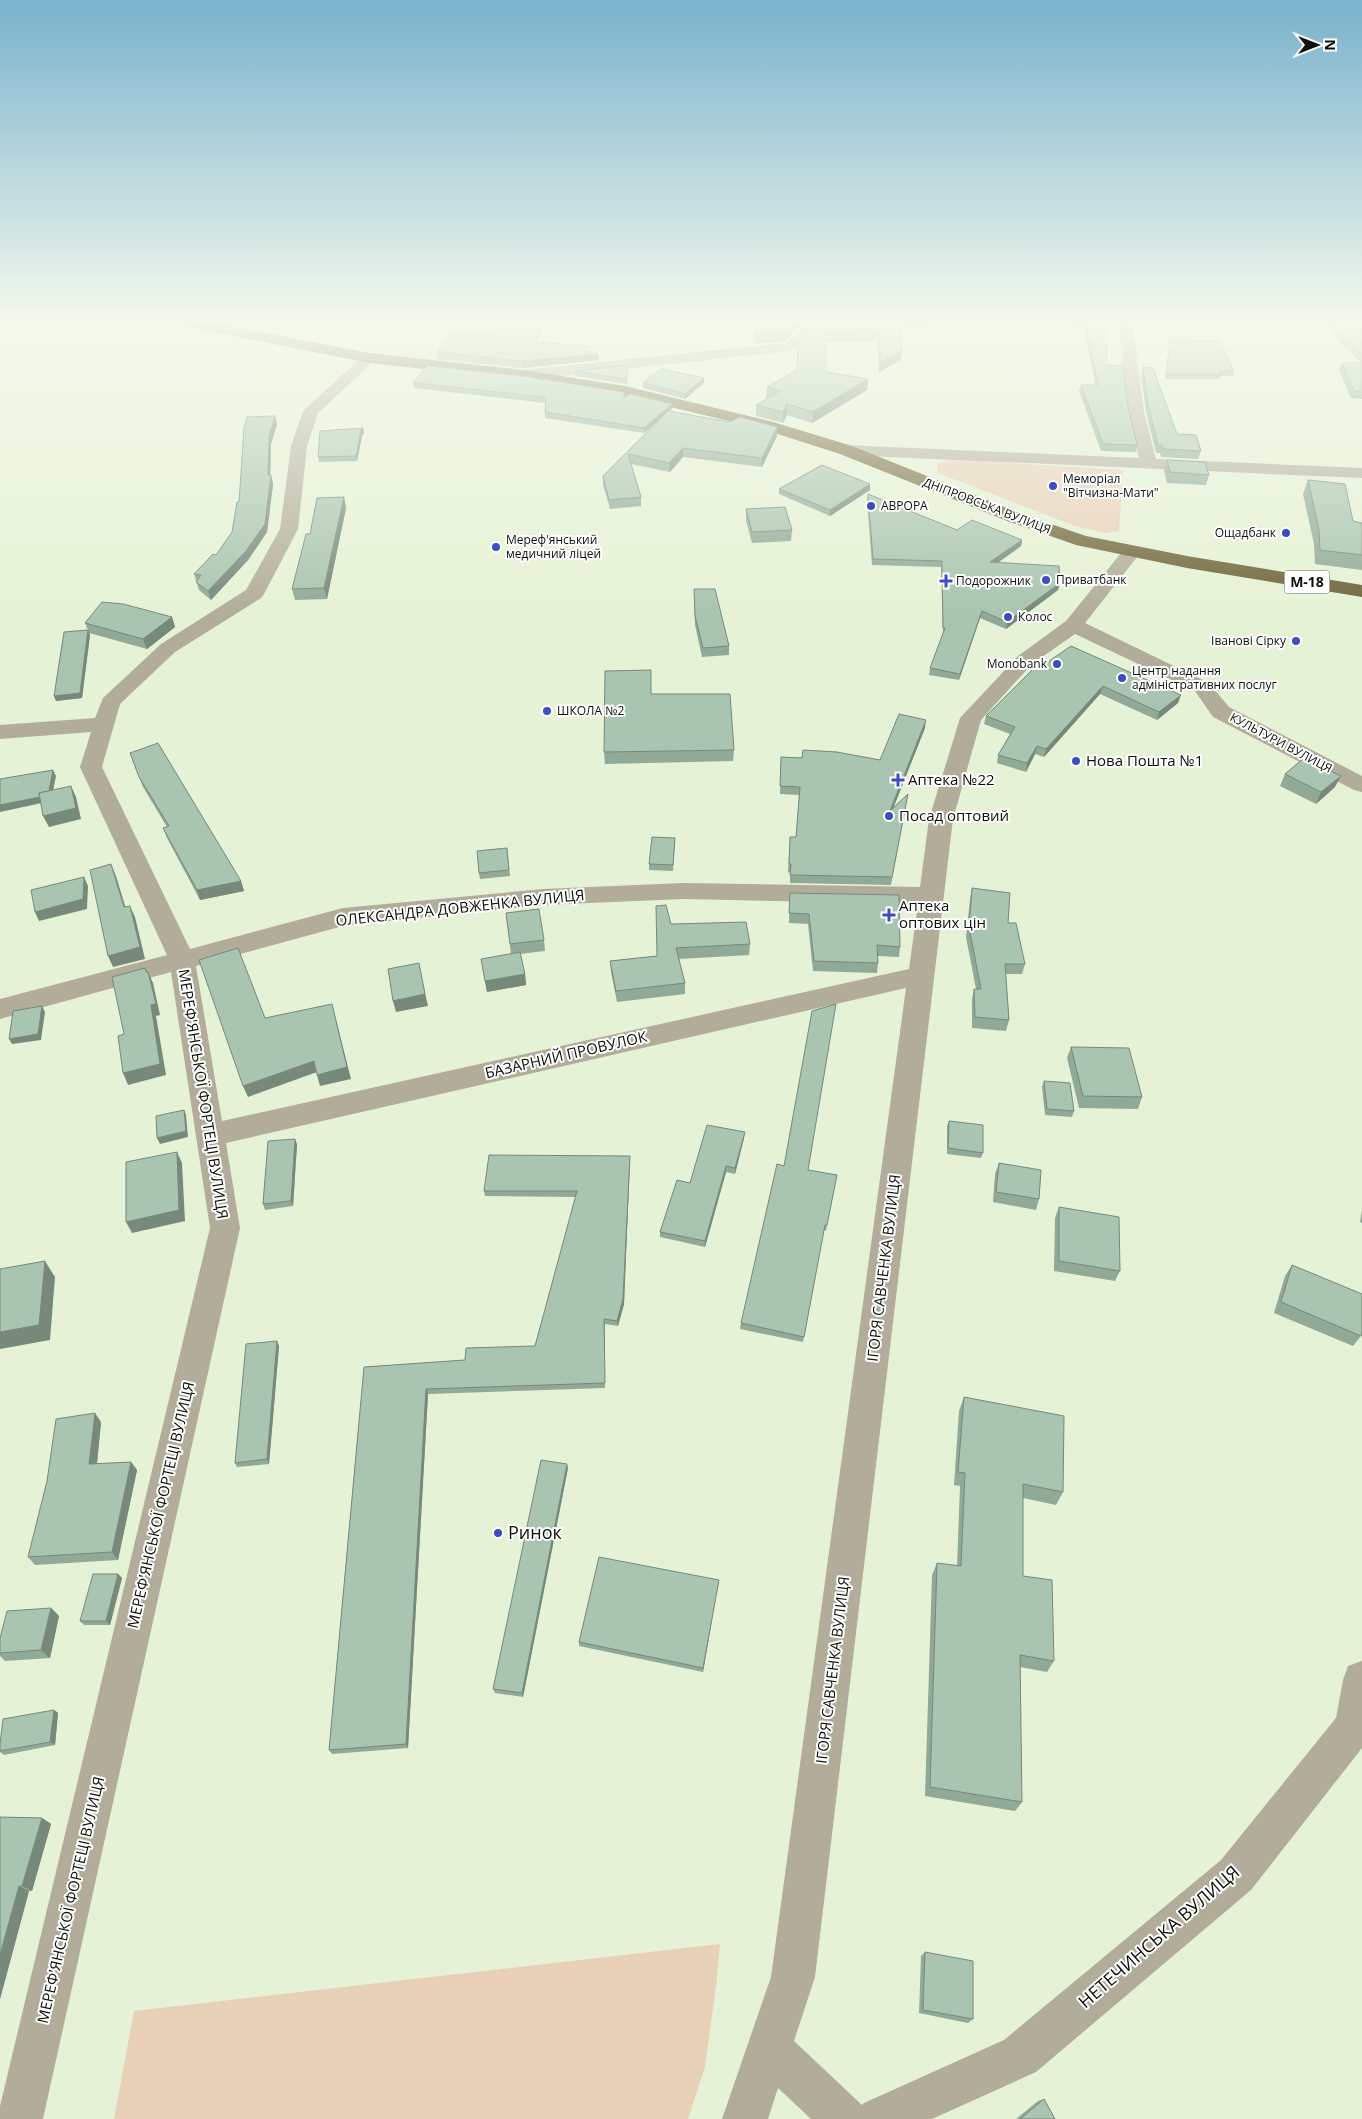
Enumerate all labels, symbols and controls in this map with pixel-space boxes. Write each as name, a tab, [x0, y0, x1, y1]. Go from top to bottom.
north arrow	[1292, 20, 1342, 70]
text: N	[1321, 39, 1340, 51]
place label: Меморіал "Вітчизна-Мати"	[1063, 470, 1159, 501]
street label: ДНІПРОВСЬКА ВУЛИЦЯ	[921, 473, 1054, 538]
marker: Меморіал "Вітчизна-Мати"	[1047, 480, 1059, 492]
place label: АВРОРА	[881, 497, 928, 514]
marker: АВРОРА	[865, 500, 877, 512]
place label: Ощадбанк	[1215, 524, 1277, 541]
marker: Ощадбанк	[1280, 527, 1292, 539]
place label: Мереф'янський медичний ліцей	[506, 531, 601, 562]
marker: Мереф'янський медичний ліцей	[490, 541, 502, 553]
road number: М-18	[1284, 570, 1330, 594]
place label: Приватбанк	[1056, 571, 1127, 588]
place label: Подорожник	[956, 572, 1032, 589]
marker: Приватбанк	[1040, 574, 1052, 586]
marker: Подорожник	[940, 575, 952, 587]
place label: Колос	[1018, 608, 1053, 625]
marker: Колос	[1002, 611, 1014, 623]
place label: Іванові Сірку	[1211, 632, 1287, 649]
marker: Іванові Сірку	[1290, 635, 1302, 647]
place label: Monobank	[987, 655, 1048, 672]
marker: Monobank	[1051, 658, 1063, 670]
place label: Центр надання адміністративних послуг	[1132, 662, 1277, 693]
marker: Центр надання адміністративних послуг	[1116, 672, 1128, 684]
place label: ШКОЛА №2	[557, 702, 624, 719]
marker: ШКОЛА №2	[541, 705, 553, 717]
street label: КУЛЬТУРИ ВУЛИЦЯ	[1227, 708, 1335, 777]
place label: Нова Пошта №1	[1086, 750, 1203, 770]
marker: Нова Пошта №1	[1070, 755, 1082, 767]
place label: Аптека №22	[908, 769, 995, 789]
marker: Аптека №22	[892, 774, 904, 786]
place label: Посад оптовий	[899, 805, 1009, 825]
marker: Посад оптовий	[883, 810, 895, 822]
street label: ОЛЕКСАНДРА ДОВЖЕНКА ВУЛИЦЯ	[335, 884, 585, 930]
place label: Аптека оптових цін	[899, 895, 986, 932]
marker: Аптека оптових цін	[883, 909, 895, 921]
street label: МЕРЕФ'ЯНСЬКОЇ ФОРТЕЦІ ВУЛИЦЯ	[174, 968, 234, 1220]
street label: БАЗАРНИЙ ПРОВУЛОК	[483, 1025, 650, 1082]
street label: ІГОРЯ САВЧЕНКА ВУЛИЦЯ	[862, 1173, 904, 1363]
street label: МЕРЕФ'ЯНСЬКОЇ ФОРТЕЦІ ВУЛИЦЯ	[122, 1379, 198, 1630]
place label: Ринок	[508, 1520, 562, 1544]
marker: Ринок	[492, 1527, 504, 1539]
street label: ІГОРЯ САВЧЕНКА ВУЛИЦЯ	[811, 1575, 853, 1765]
street label: МЕРЕФ'ЯНСЬКОЇ ФОРТЕЦІ ВУЛИЦЯ	[32, 1774, 108, 2025]
street label: НЕТЕЧИНСЬКА ВУЛИЦЯ	[1073, 1860, 1244, 2013]

